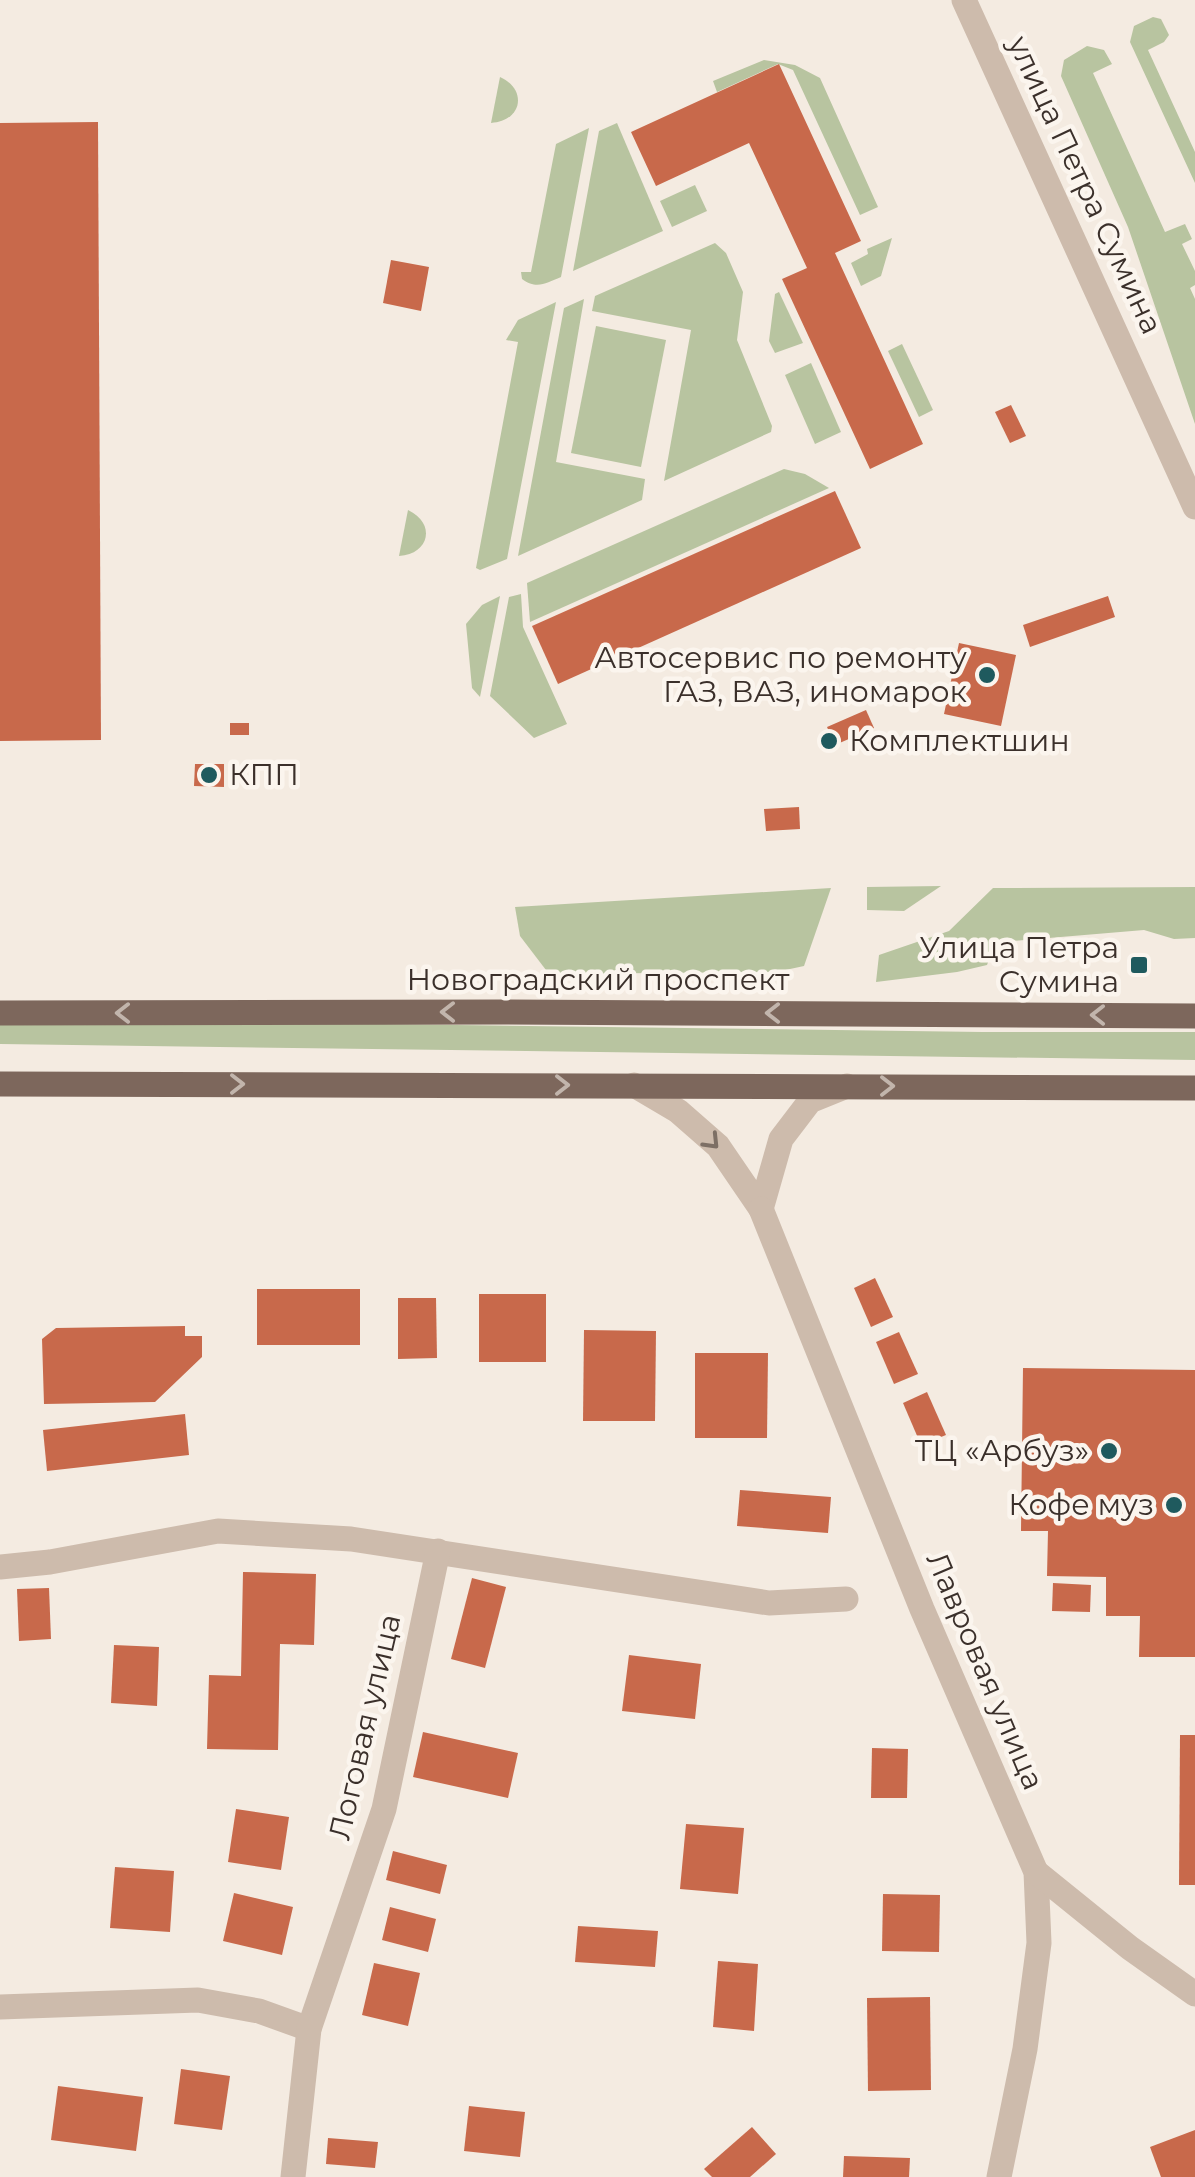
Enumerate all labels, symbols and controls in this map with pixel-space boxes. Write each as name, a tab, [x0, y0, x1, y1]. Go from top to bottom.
street label: улица Петра Сумина	[1000, 29, 1171, 340]
place label: Автосервис по ремонту ГАЗ, ВАЗ, иномарок	[594, 639, 968, 710]
marker: Автосервис по ремонту ГАЗ, ВАЗ, иномарок	[976, 664, 998, 686]
place label: Комплектшин	[849, 722, 1070, 759]
marker: Комплектшин	[818, 730, 840, 752]
place label: КПП	[229, 756, 299, 793]
marker: КПП	[198, 764, 220, 786]
place label: Улица Петра Сумина	[919, 929, 1119, 1000]
marker: Улица Петра Сумина	[1128, 954, 1150, 976]
street label: Новоградский проспект	[406, 961, 790, 998]
one-way arrow	[439, 1001, 455, 1022]
one-way arrow	[114, 1002, 130, 1024]
one-way arrow	[764, 1002, 780, 1024]
one-way arrow	[1089, 1004, 1104, 1026]
one-way arrow	[230, 1073, 246, 1095]
one-way arrow	[556, 1074, 571, 1096]
one-way arrow	[880, 1075, 896, 1097]
one-way arrow	[700, 1131, 718, 1149]
place label: ТЦ «Арбуз»	[915, 1432, 1089, 1469]
marker: ТЦ «Арбуз»	[1098, 1440, 1120, 1462]
place label: Кофе муз	[1008, 1486, 1154, 1523]
marker: Кофе муз	[1163, 1494, 1185, 1516]
street label: Лавровая улица	[919, 1546, 1052, 1795]
street label: Логовая улица	[321, 1610, 408, 1843]

